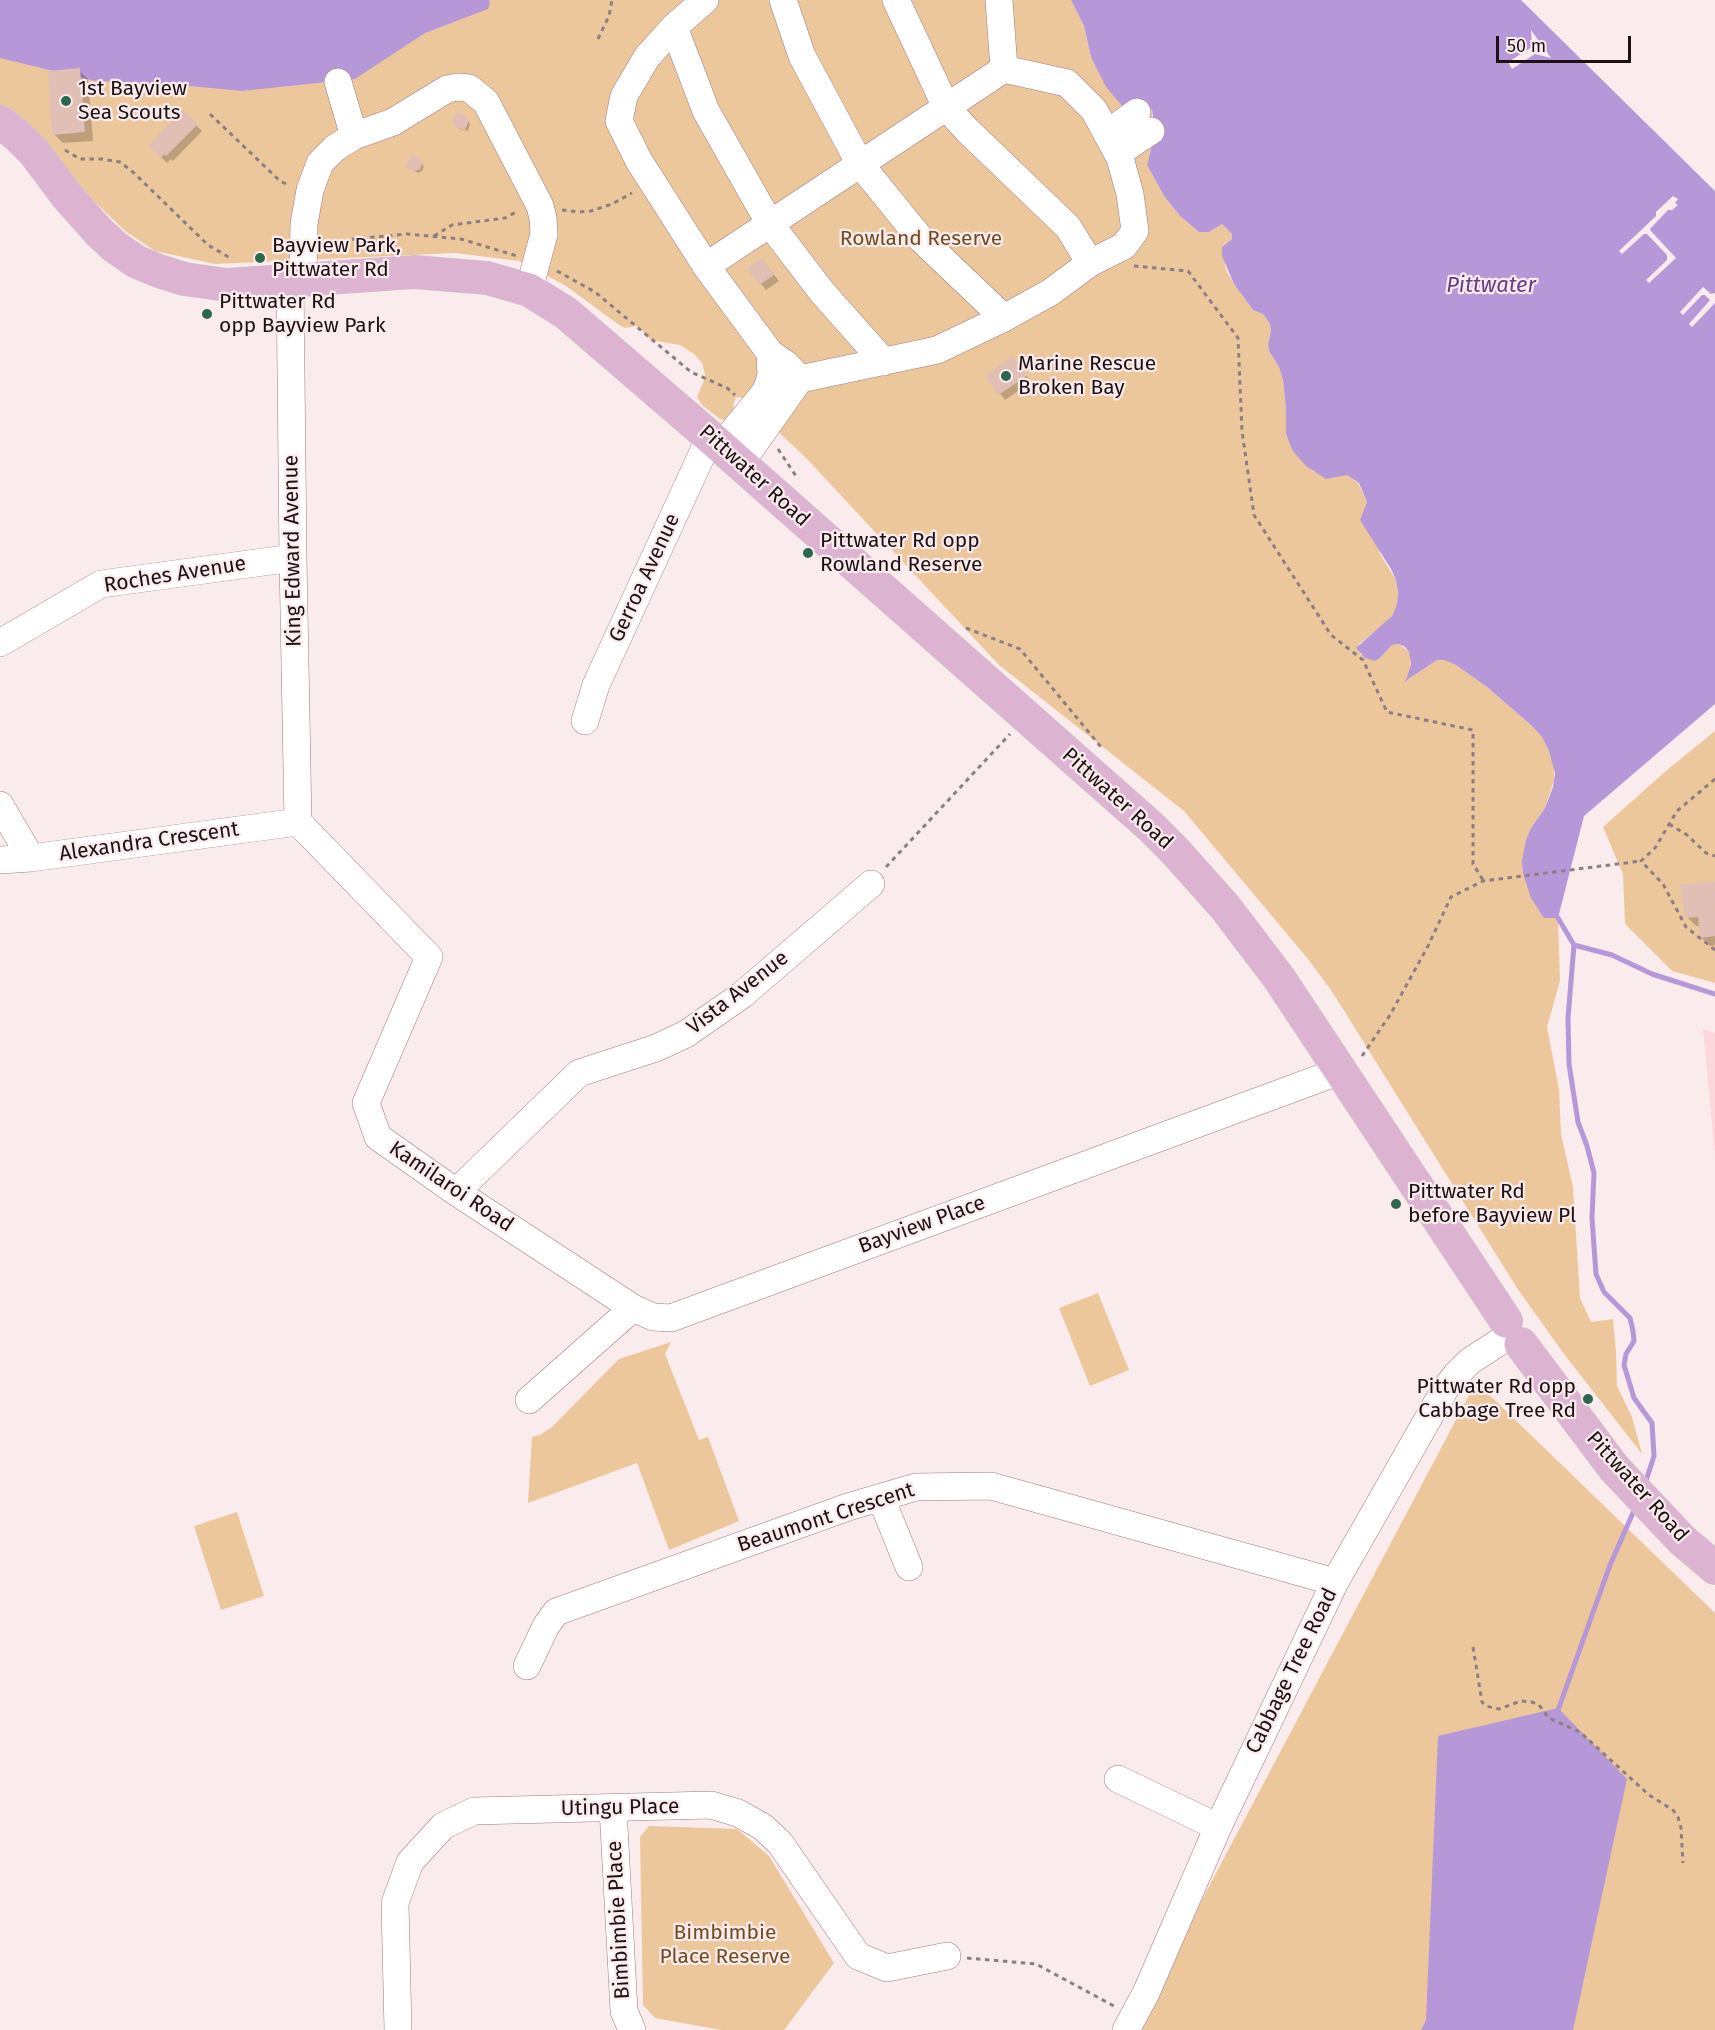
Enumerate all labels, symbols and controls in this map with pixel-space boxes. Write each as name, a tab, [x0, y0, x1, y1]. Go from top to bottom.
scale bar	[1499, 24, 1634, 62]
text: 50 m	[1507, 35, 1546, 57]
place label: 1st Bayview Sea Scouts	[78, 76, 187, 126]
marker: 1st Bayview Sea Scouts	[59, 94, 73, 108]
park label: Rowland Reserve	[840, 226, 1002, 252]
place label: Bayview Park, Pittwater Rd	[272, 233, 401, 283]
marker: Bayview Park, Pittwater Rd	[253, 251, 267, 265]
water label: Pittwater	[1446, 273, 1536, 299]
place label: Pittwater Rd opp Bayview Park	[219, 289, 386, 339]
marker: Pittwater Rd opp Bayview Park	[200, 307, 214, 321]
place label: Marine Rescue Broken Bay	[1018, 351, 1156, 401]
marker: Marine Rescue Broken Bay	[999, 369, 1013, 383]
street label: Pittwater Road	[693, 420, 815, 532]
street label: King Edward Avenue	[279, 455, 307, 647]
street label: Gerroa Avenue	[604, 510, 686, 646]
place label: Pittwater Rd opp Rowland Reserve	[820, 528, 982, 578]
marker: Pittwater Rd opp Rowland Reserve	[801, 546, 815, 560]
street label: Roches Avenue	[102, 551, 248, 599]
street label: Pittwater Road	[1056, 743, 1178, 855]
street label: Alexandra Crescent	[58, 817, 240, 867]
street label: Vista Avenue	[682, 946, 794, 1040]
street label: Kamilaroi Road	[384, 1136, 518, 1238]
place label: Pittwater Rd before Bayview Pl	[1408, 1179, 1576, 1229]
street label: Bayview Place	[855, 1190, 989, 1260]
marker: Pittwater Rd before Bayview Pl	[1389, 1197, 1403, 1211]
place label: Pittwater Rd opp Cabbage Tree Rd	[1416, 1374, 1576, 1424]
marker: Pittwater Rd opp Cabbage Tree Rd	[1581, 1392, 1595, 1406]
street label: Pittwater Road	[1581, 1426, 1693, 1548]
street label: Beaumont Crescent	[734, 1478, 918, 1558]
street label: Cabbage Tree Road	[1241, 1584, 1343, 1758]
street label: Utingu Place	[560, 1794, 680, 1822]
street label: Bimbimbie Place	[602, 1840, 636, 2000]
park label: Bimbimbie Place Reserve	[660, 1920, 790, 1970]

